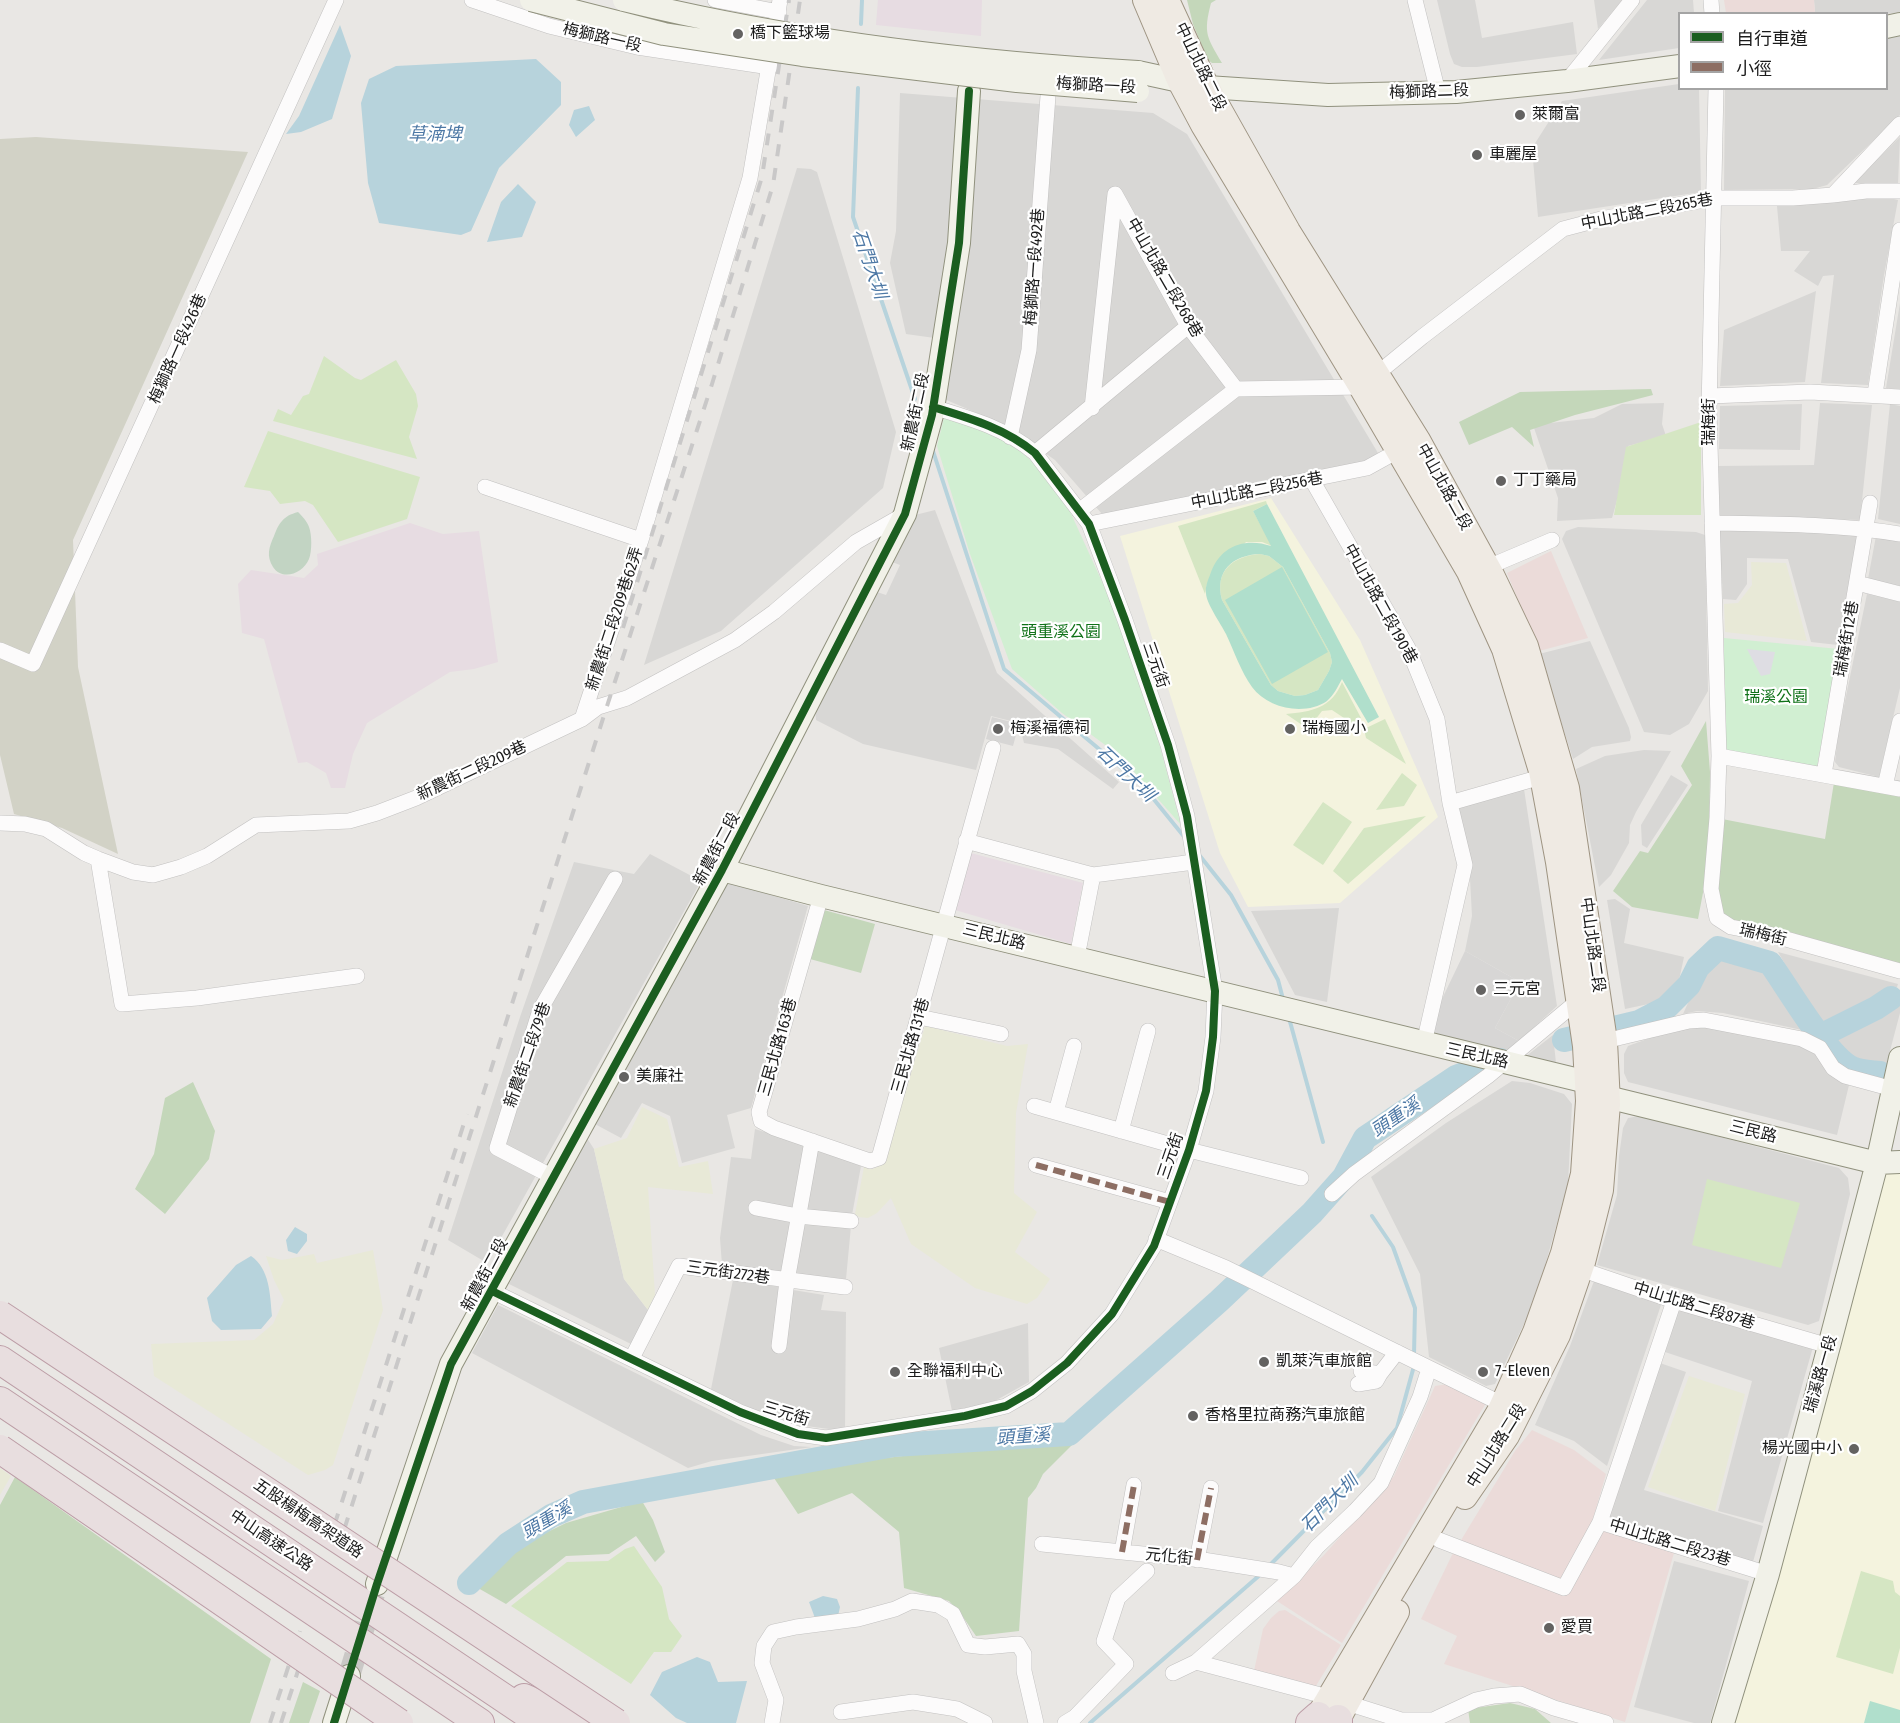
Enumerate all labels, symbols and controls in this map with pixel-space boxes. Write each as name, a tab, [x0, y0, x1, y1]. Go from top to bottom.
legend	[1678, 12, 1888, 90]
street label: 梅獅路一段	[561, 20, 643, 56]
street label: 中山北路二段	[1170, 20, 1230, 114]
place label: 橋下籃球場	[750, 24, 830, 44]
marker: 橋下籃球場	[731, 27, 745, 41]
text: 自行車道	[1736, 28, 1808, 50]
text: 小徑	[1736, 58, 1772, 80]
street label: 梅獅路一段	[1056, 74, 1136, 98]
street label: 梅獅路二段	[1389, 81, 1469, 103]
place label: 萊爾富	[1532, 105, 1580, 125]
marker: 萊爾富	[1513, 108, 1527, 122]
water label: 草湳埤	[408, 124, 462, 146]
place label: 車麗屋	[1489, 145, 1537, 165]
marker: 車麗屋	[1470, 148, 1484, 162]
street label: 中山北路二段265巷	[1579, 190, 1715, 234]
street label: 梅獅路一段492巷	[1021, 207, 1049, 327]
street label: 中山北路二段268巷	[1122, 215, 1206, 341]
water label: 石門大圳	[847, 226, 891, 302]
street label: 梅獅路一段426巷	[145, 291, 211, 407]
street label: 新農街二段	[898, 371, 934, 453]
street label: 瑞梅街	[1700, 398, 1720, 446]
street label: 中山北路二段	[1412, 440, 1476, 534]
street label: 中山北路二段256巷	[1189, 469, 1325, 513]
place label: 丁丁藥局	[1513, 471, 1577, 491]
marker: 丁丁藥局	[1494, 474, 1508, 488]
street label: 中山北路二段190巷	[1339, 541, 1421, 667]
street label: 新農街二段209巷62弄	[583, 545, 647, 693]
street label: 瑞梅街12巷	[1831, 599, 1863, 679]
park label: 頭重溪公園	[1021, 623, 1101, 643]
street label: 三元街	[1138, 639, 1172, 691]
park label: 瑞溪公園	[1744, 688, 1808, 708]
place label: 梅溪福德祠	[1010, 719, 1090, 739]
place label: 瑞梅國小	[1302, 719, 1366, 739]
marker: 梅溪福德祠	[991, 722, 1005, 736]
marker: 瑞梅國小	[1283, 722, 1297, 736]
street label: 新農街二段209巷	[414, 737, 530, 805]
water label: 石門大圳	[1091, 742, 1159, 806]
street label: 新農街二段	[690, 809, 744, 889]
street label: 中山北路二段	[1576, 896, 1608, 994]
street label: 三民北路	[961, 920, 1027, 954]
street label: 瑞梅街	[1737, 920, 1789, 950]
place label: 三元宮	[1493, 980, 1541, 1000]
marker: 三元宮	[1474, 983, 1488, 997]
street label: 三民北路163巷	[755, 996, 801, 1098]
street label: 三民北路131巷	[888, 996, 934, 1096]
street label: 新農街二段79巷	[501, 1000, 555, 1110]
street label: 三民北路	[1444, 1039, 1510, 1073]
place label: 美廉社	[636, 1067, 684, 1087]
marker: 美廉社	[617, 1070, 631, 1084]
water label: 頭重溪	[1368, 1094, 1424, 1142]
street label: 三民路	[1727, 1117, 1779, 1147]
street label: 三元街	[1154, 1130, 1188, 1182]
street label: 新農街二段	[458, 1235, 512, 1315]
street label: 三元街272巷	[685, 1258, 771, 1288]
street label: 中山北路二段87巷	[1631, 1278, 1757, 1334]
street label: 瑞溪路一段	[1801, 1333, 1841, 1415]
place label: 凱萊汽車旅館	[1276, 1352, 1372, 1372]
marker: 凱萊汽車旅館	[1257, 1355, 1271, 1369]
place label: 全聯福利中心	[907, 1362, 1003, 1382]
place label: 7-Eleven	[1495, 1362, 1550, 1382]
marker: 全聯福利中心	[888, 1365, 902, 1379]
marker: 7-Eleven	[1476, 1365, 1490, 1379]
street label: 三元街	[760, 1398, 812, 1430]
street label: 中山北路二段	[1463, 1400, 1531, 1492]
place label: 香格里拉商務汽車旅館	[1205, 1406, 1365, 1426]
marker: 香格里拉商務汽車旅館	[1186, 1409, 1200, 1423]
water label: 頭重溪	[995, 1424, 1051, 1450]
place label: 楊光國中小	[1762, 1439, 1842, 1459]
marker: 楊光國中小	[1847, 1442, 1861, 1456]
water label: 石門大圳	[1297, 1471, 1363, 1537]
street label: 五股楊梅高架道路	[250, 1475, 366, 1563]
water label: 頭重溪	[518, 1498, 576, 1544]
street label: 中山高速公路	[226, 1506, 316, 1576]
street label: 中山北路二段23巷	[1607, 1515, 1733, 1571]
street label: 元化街	[1144, 1545, 1194, 1569]
place label: 愛買	[1561, 1618, 1593, 1638]
marker: 愛買	[1542, 1621, 1556, 1635]

